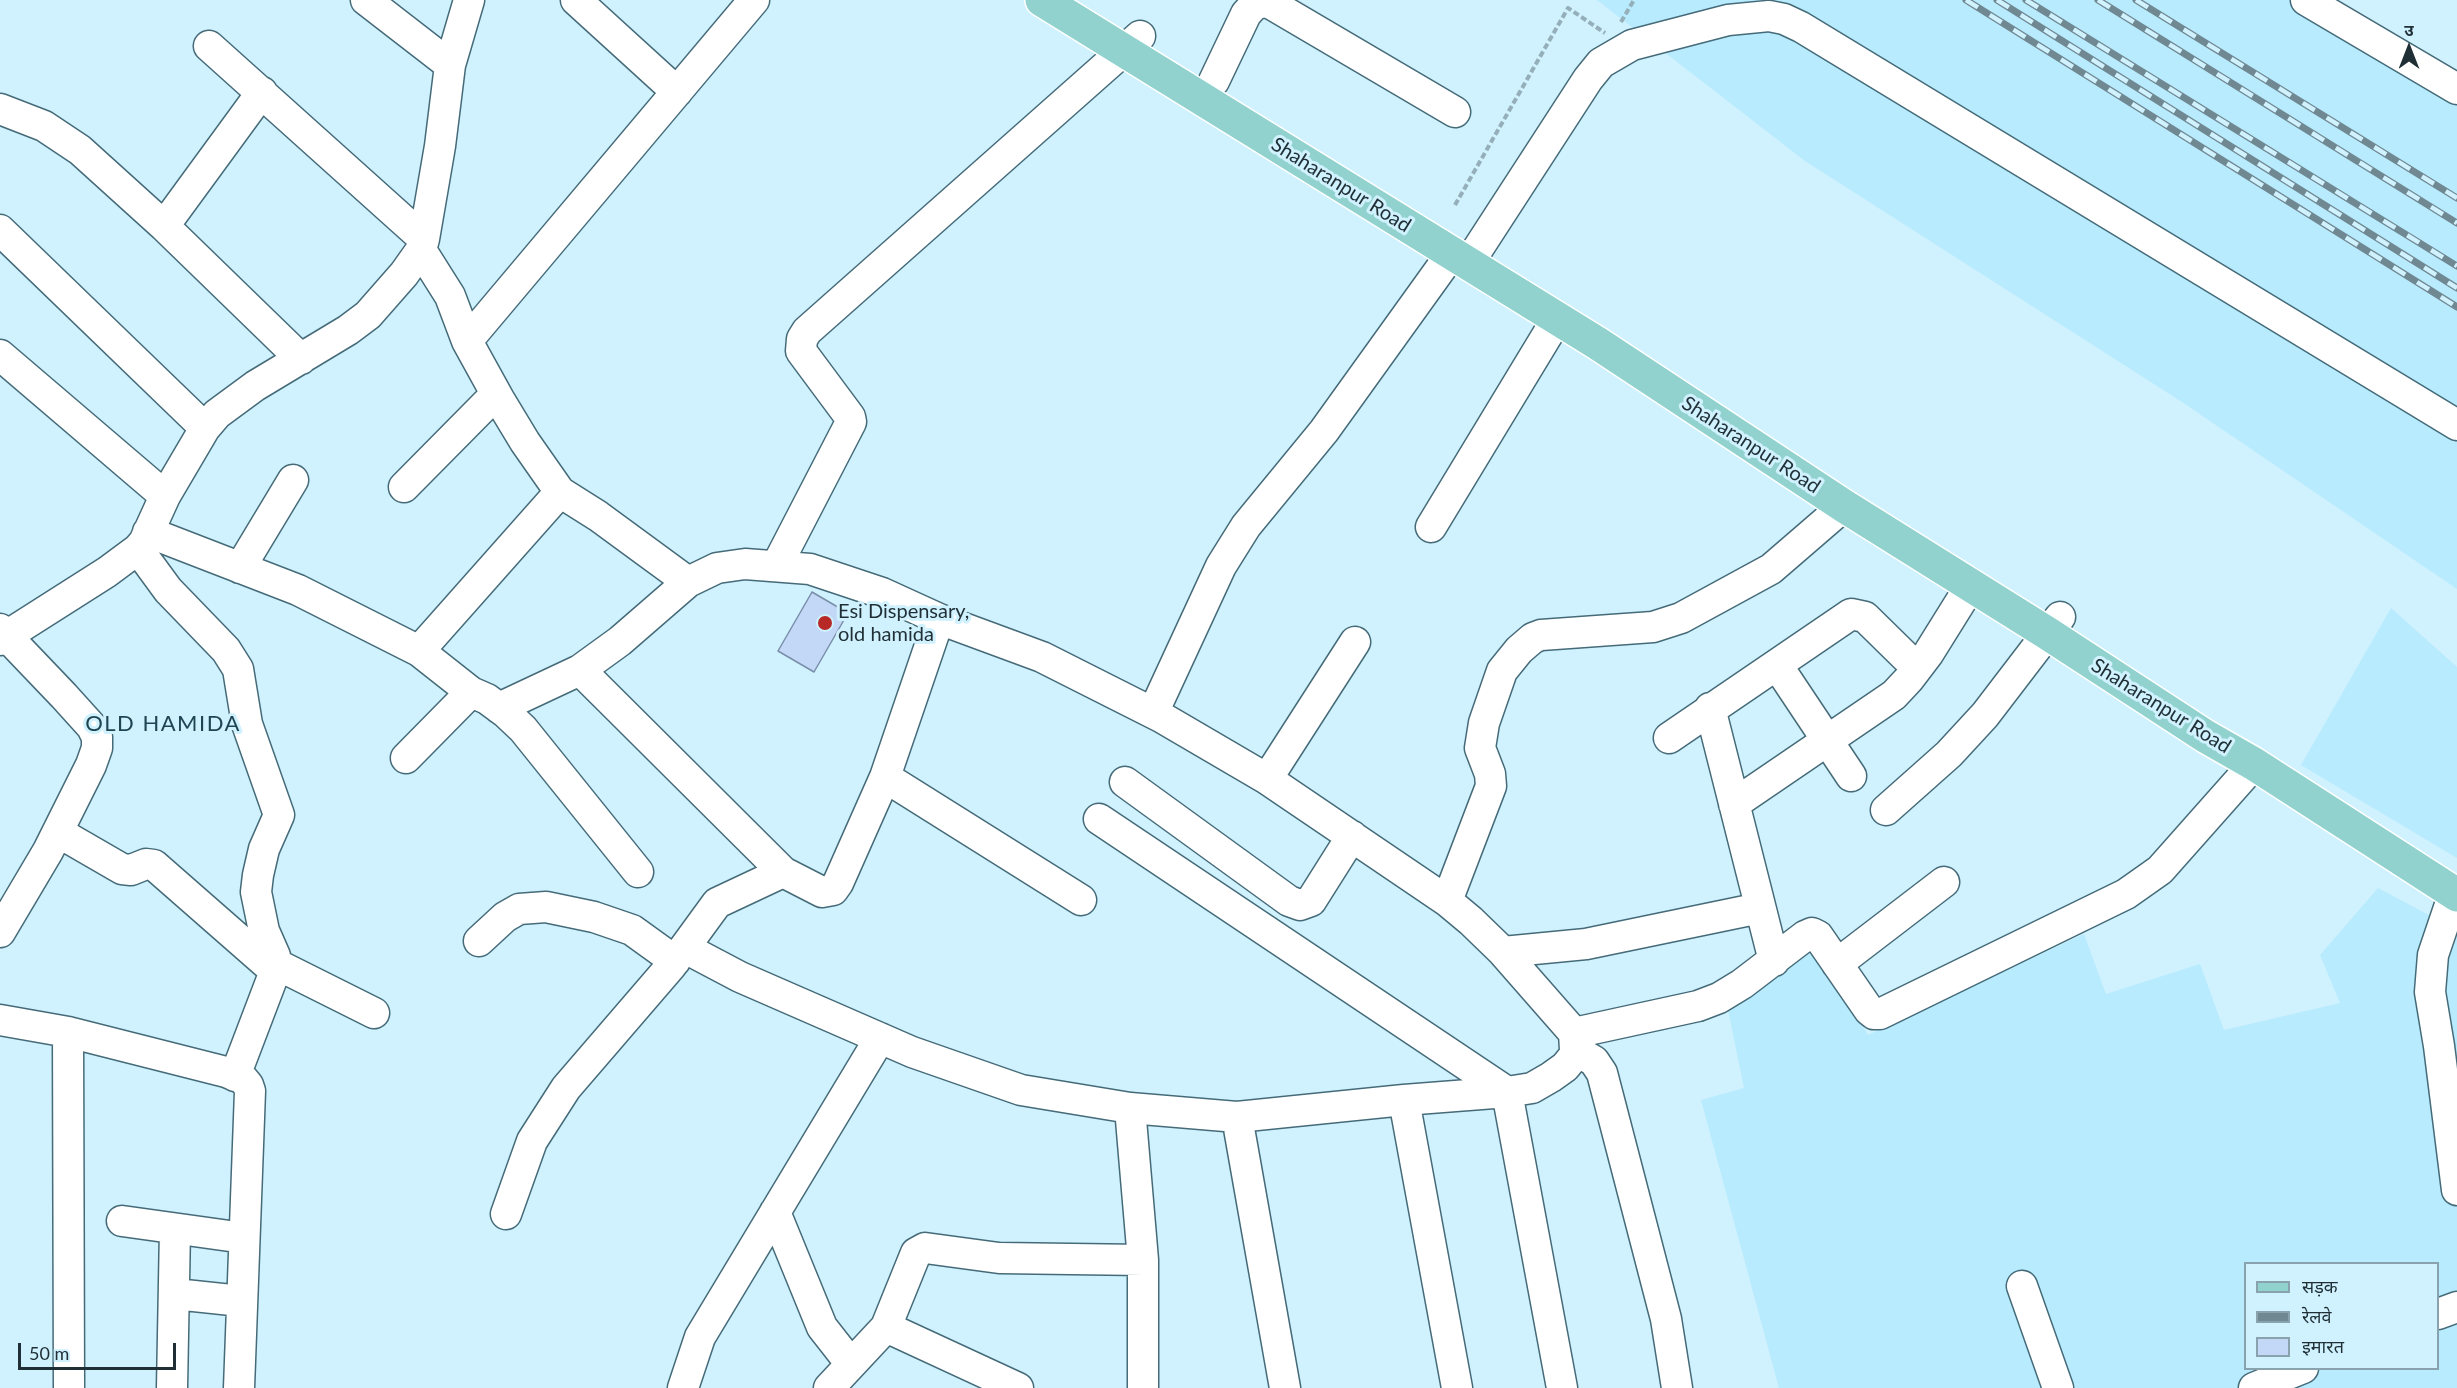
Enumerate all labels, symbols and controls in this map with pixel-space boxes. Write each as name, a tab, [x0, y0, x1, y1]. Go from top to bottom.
north arrow	[2379, 18, 2439, 78]
text: उ	[2404, 20, 2414, 39]
street label: Shaharanpur Road	[1267, 132, 1415, 238]
street label: Shaharanpur Road	[1677, 391, 1825, 499]
place label: Esi Dispensary, old hamida	[838, 600, 969, 647]
marker: Esi Dispensary, old hamida	[816, 614, 834, 632]
street label: Shaharanpur Road	[2087, 653, 2235, 759]
district label: OLD HAMIDA	[85, 711, 241, 737]
legend	[2244, 1262, 2439, 1370]
text: सड़क	[2302, 1275, 2338, 1297]
text: रेलवे	[2302, 1305, 2332, 1327]
scale bar	[21, 1331, 178, 1369]
text: इमारत	[2302, 1335, 2344, 1357]
text: 50 m	[29, 1342, 69, 1364]

